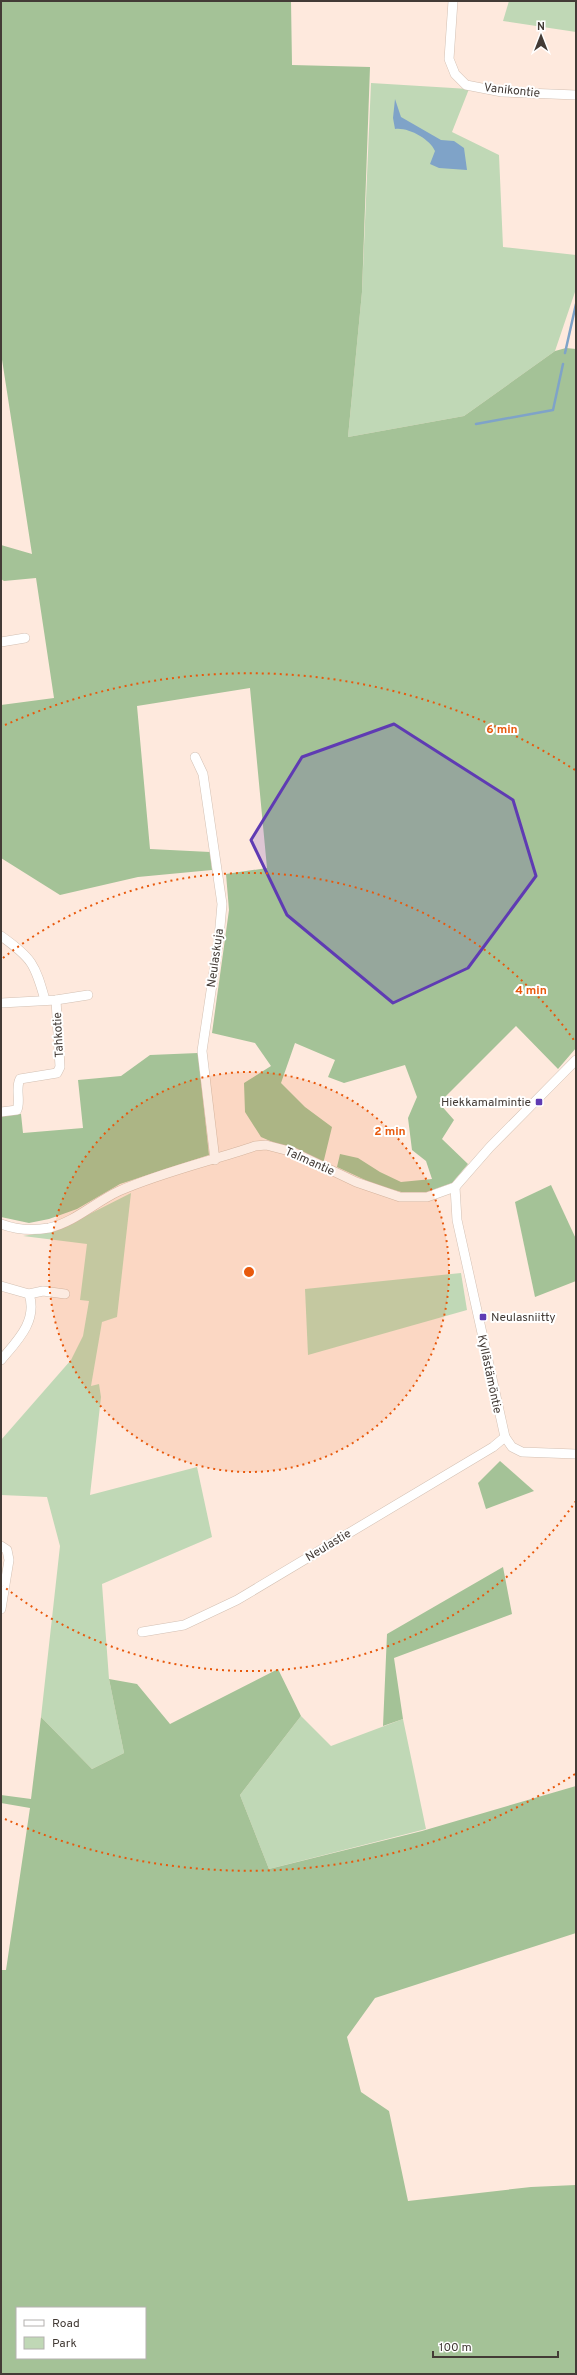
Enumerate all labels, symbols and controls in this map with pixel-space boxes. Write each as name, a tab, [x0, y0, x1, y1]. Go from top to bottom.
north arrow	[521, 16, 561, 56]
text: N	[537, 20, 545, 34]
street label: Vanikontie	[483, 80, 541, 102]
text: 6 min	[486, 722, 518, 738]
street label: Neulaskuja	[204, 928, 228, 989]
text: 4 min	[515, 983, 547, 999]
street label: Tahkotie	[50, 1012, 68, 1058]
place label: Hiekkamalmintie	[441, 1095, 531, 1111]
marker: Hiekkamalmintie	[534, 1097, 544, 1107]
text: 2 min	[374, 1124, 406, 1140]
street label: Talmantie	[282, 1144, 337, 1180]
centre of rings	[242, 1265, 256, 1279]
place label: Neulasniitty	[491, 1310, 556, 1326]
marker: Neulasniitty	[478, 1312, 488, 1322]
street label: Kyllästämöntie	[473, 1333, 505, 1415]
street label: Neulastie	[303, 1526, 354, 1566]
legend	[16, 2307, 146, 2359]
text: Road	[52, 2316, 80, 2332]
scale bar	[433, 2333, 558, 2359]
text: Park	[52, 2336, 77, 2352]
text: 100 m	[439, 2340, 472, 2356]

